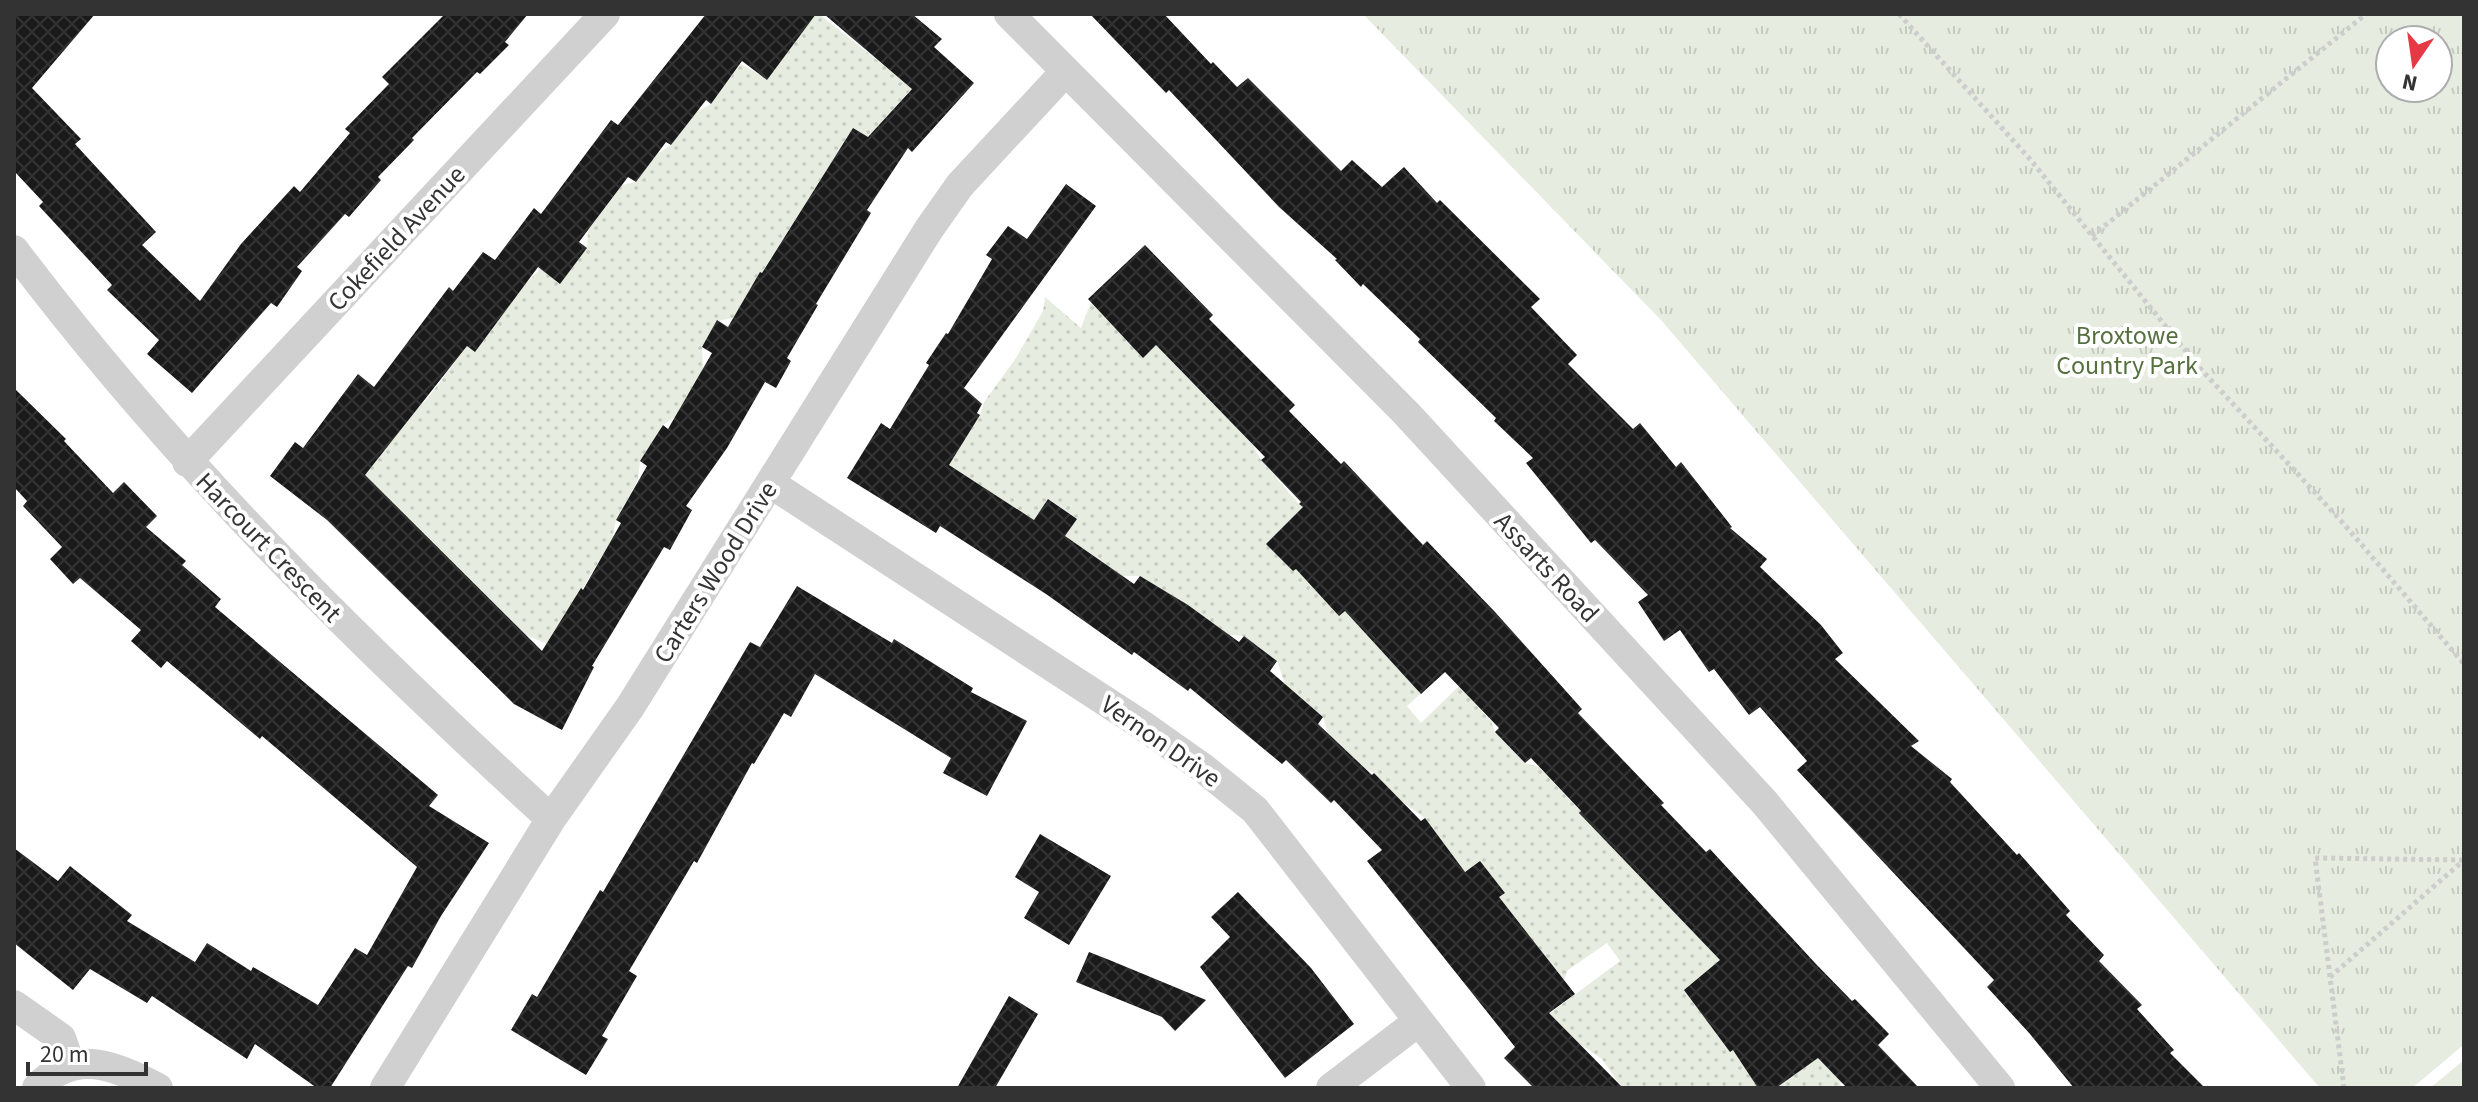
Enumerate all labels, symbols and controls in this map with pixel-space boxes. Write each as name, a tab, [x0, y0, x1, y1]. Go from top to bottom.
north arrow	[2374, 24, 2454, 104]
text: N	[2399, 65, 2420, 100]
street label: Cokefield Avenue	[319, 157, 474, 320]
park label: Broxtowe Country Park	[2056, 317, 2198, 384]
street label: Harcourt Crescent	[187, 464, 350, 631]
street label: Carters Wood Drive	[645, 474, 786, 670]
street label: Assarts Road	[1486, 504, 1608, 631]
street label: Vernon Drive	[1093, 686, 1228, 796]
scale bar	[28, 1026, 146, 1076]
text: 20 m	[40, 1037, 89, 1072]

